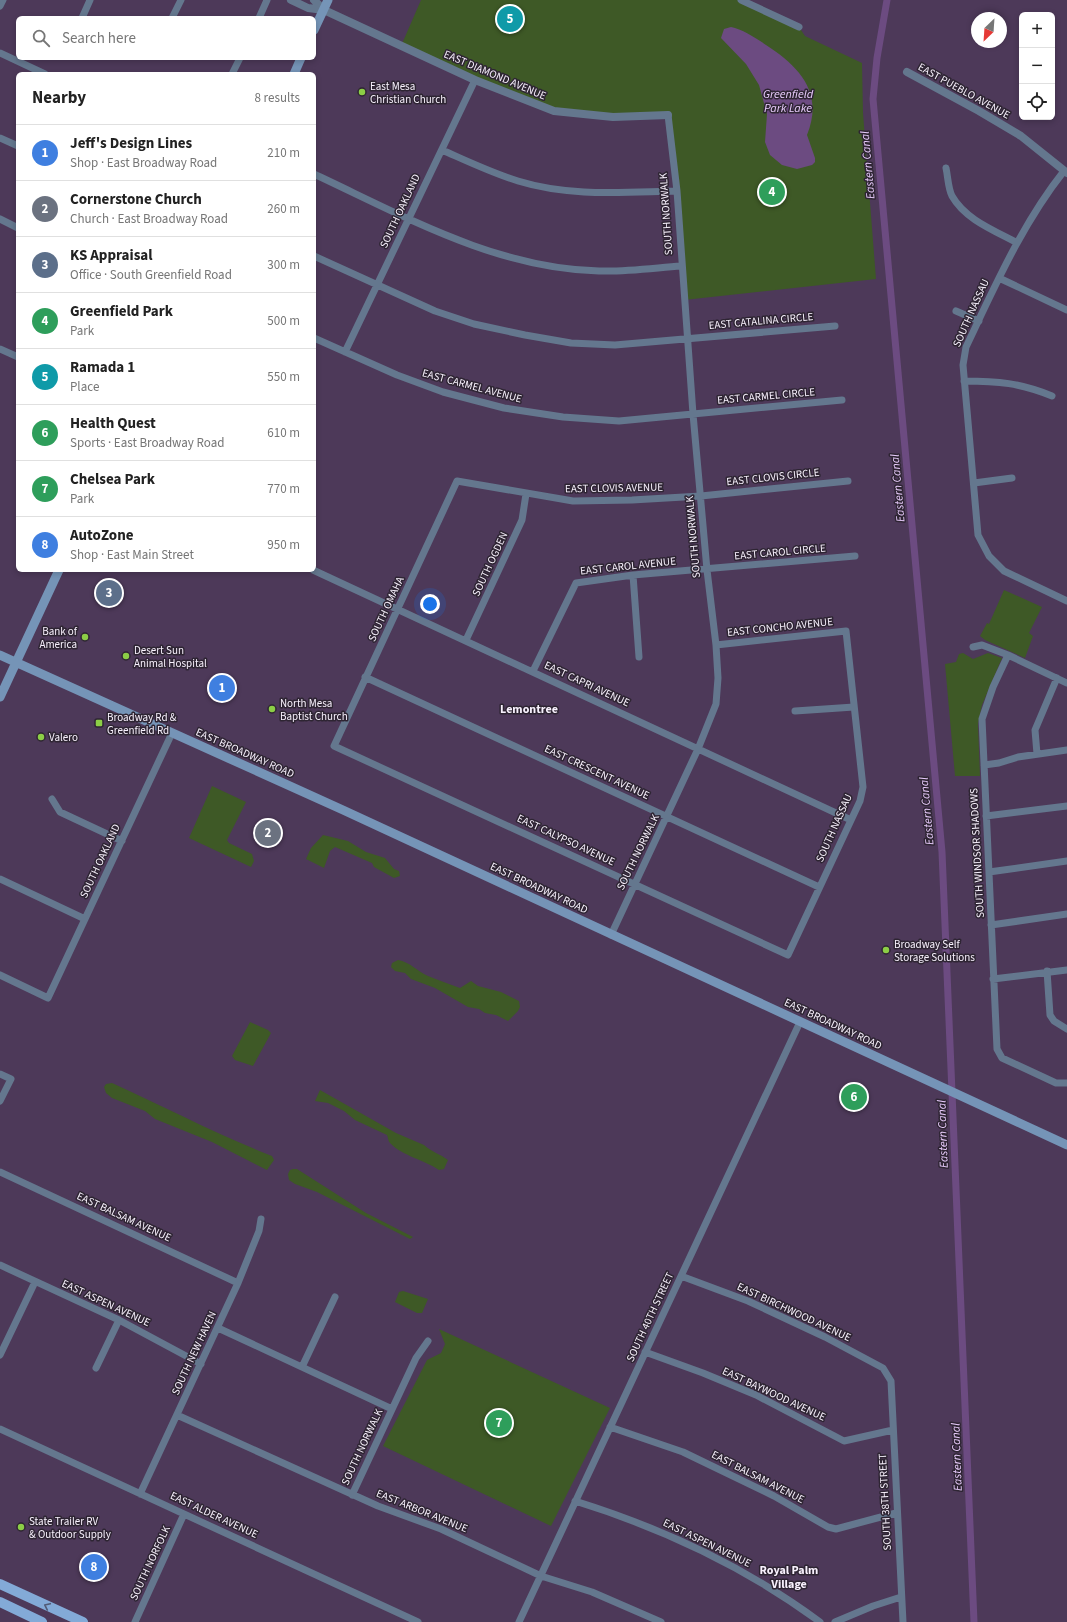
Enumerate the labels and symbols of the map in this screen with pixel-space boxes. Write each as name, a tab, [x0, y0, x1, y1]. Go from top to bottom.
pin: 5	[497, 4, 523, 34]
north arrow	[971, 12, 1007, 48]
street label: EAST DIAMOND AVENUE	[442, 47, 549, 103]
street label: EAST PUEBLO AVENUE	[915, 59, 1013, 123]
place label: East Mesa Christian Church	[370, 79, 446, 107]
water label: Greenfield Park Lake	[763, 86, 814, 117]
marker: East Mesa Christian Church	[357, 87, 367, 97]
water label: Eastern Canal	[857, 130, 879, 200]
street label: SOUTH OAKLAND	[376, 171, 424, 251]
street label: SOUTH NORWALK	[656, 172, 676, 256]
pin: 4	[759, 177, 785, 207]
street label: SOUTH NASSAU	[949, 277, 993, 349]
street label: EAST CATALINA CIRCLE	[708, 309, 814, 333]
street label: EAST CARMEL AVENUE	[420, 365, 524, 407]
street label: EAST CARMEL CIRCLE	[716, 384, 816, 408]
water label: Eastern Canal	[887, 453, 909, 523]
street label: EAST CLOVIS CIRCLE	[726, 465, 820, 489]
street label: EAST CLOVIS AVENUE	[565, 480, 663, 496]
street label: SOUTH NORWALK	[682, 495, 704, 579]
street label: SOUTH OGDEN	[469, 529, 511, 599]
street label: EAST CAROL CIRCLE	[734, 541, 827, 563]
street label: EAST CAROL AVENUE	[579, 553, 677, 578]
street label: SOUTH OMAHA	[364, 574, 408, 644]
pin: 3	[96, 578, 122, 608]
your location	[420, 594, 440, 614]
street label: EAST CONCHO AVENUE	[726, 614, 834, 640]
place label: Bank of America	[39, 624, 78, 652]
marker: Bank of America	[80, 632, 90, 642]
place label: Desert Sun Animal Hospital	[134, 643, 207, 671]
marker: Desert Sun Animal Hospital	[121, 651, 131, 661]
street label: EAST CAPRI AVENUE	[542, 658, 632, 710]
pin: 1	[209, 673, 235, 703]
place label: North Mesa Baptist Church	[280, 696, 348, 724]
district label: Lemontree	[500, 701, 558, 718]
marker: North Mesa Baptist Church	[267, 704, 277, 714]
place label: Broadway Rd & Greenfield Rd	[107, 710, 177, 738]
marker: Broadway Rd & Greenfield Rd	[94, 718, 104, 728]
street label: EAST BROADWAY ROAD	[193, 725, 297, 782]
place label: Valero	[49, 730, 78, 745]
marker: Valero	[36, 732, 46, 742]
street label: EAST CRESCENT AVENUE	[542, 741, 652, 803]
water label: Eastern Canal	[916, 776, 938, 846]
street label: SOUTH WINDSOR SHADOWS	[966, 788, 988, 918]
street label: SOUTH NASSAU	[812, 792, 856, 864]
street label: EAST CALYPSO AVENUE	[515, 811, 618, 869]
street label: SOUTH NORWALK	[613, 811, 663, 892]
pin: 2	[255, 818, 281, 848]
street label: SOUTH OAKLAND	[76, 821, 124, 901]
street label: EAST BROADWAY ROAD	[488, 859, 591, 917]
place label: Broadway Self Storage Solutions	[894, 937, 975, 965]
marker: Broadway Self Storage Solutions	[881, 945, 891, 955]
street label: EAST BROADWAY ROAD	[782, 995, 885, 1053]
pin: 6	[841, 1082, 867, 1112]
water label: Eastern Canal	[933, 1100, 953, 1168]
street label: EAST BALSAM AVENUE	[74, 1189, 174, 1246]
street label: SOUTH 40TH STREET	[623, 1270, 677, 1364]
street label: EAST ASPEN AVENUE	[59, 1276, 153, 1330]
street label: EAST BIRCHWOOD AVENUE	[735, 1279, 854, 1345]
street label: SOUTH NEW HAVEN	[168, 1309, 220, 1397]
street label: EAST BAYWOOD AVENUE	[720, 1363, 828, 1425]
street label: SOUTH NORWALK	[338, 1406, 387, 1488]
pin: 7	[486, 1408, 512, 1438]
water label: Eastern Canal	[947, 1423, 967, 1491]
street label: EAST BALSAM AVENUE	[709, 1447, 807, 1507]
street label: SOUTH 38TH STREET	[875, 1453, 895, 1551]
street label: EAST ARBOR AVENUE	[374, 1486, 470, 1536]
street label: EAST ALDER AVENUE	[168, 1488, 260, 1542]
place label: State Trailer RV & Outdoor Supply	[29, 1514, 111, 1542]
street label: EAST ASPEN AVENUE	[661, 1515, 754, 1571]
marker: State Trailer RV & Outdoor Supply	[16, 1522, 26, 1532]
street label: SOUTH NORFOLK	[126, 1523, 174, 1603]
pin: 8	[81, 1552, 107, 1582]
district label: Royal Palm Village	[760, 1562, 818, 1593]
one-way arrow	[44, 1603, 52, 1611]

